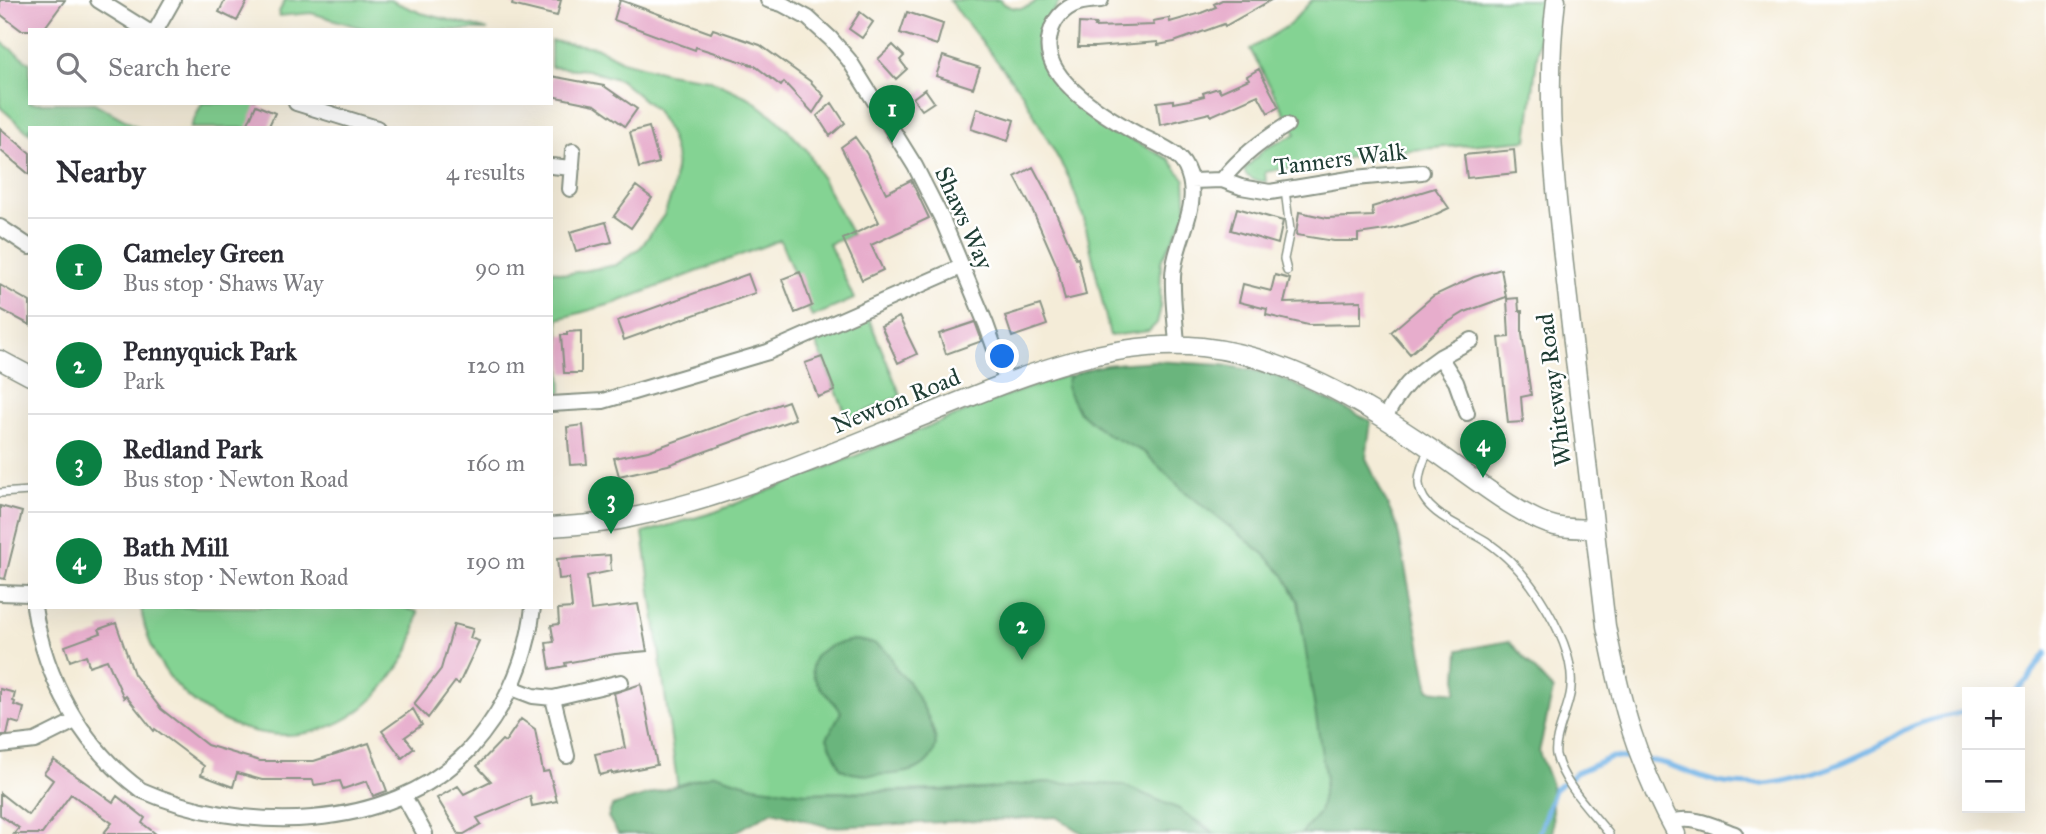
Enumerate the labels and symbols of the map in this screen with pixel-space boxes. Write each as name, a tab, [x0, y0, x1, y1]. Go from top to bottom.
pin: 1	[869, 85, 915, 143]
street label: Tanners Walk	[1272, 136, 1409, 182]
street label: Shaws Way	[928, 162, 1000, 275]
street label: Whiteway Road	[1530, 312, 1578, 468]
your location	[985, 339, 1019, 373]
street label: Newton Road	[827, 362, 965, 440]
pin: 4	[1460, 420, 1506, 478]
pin: 3	[588, 476, 634, 534]
pin: 2	[999, 602, 1045, 660]

